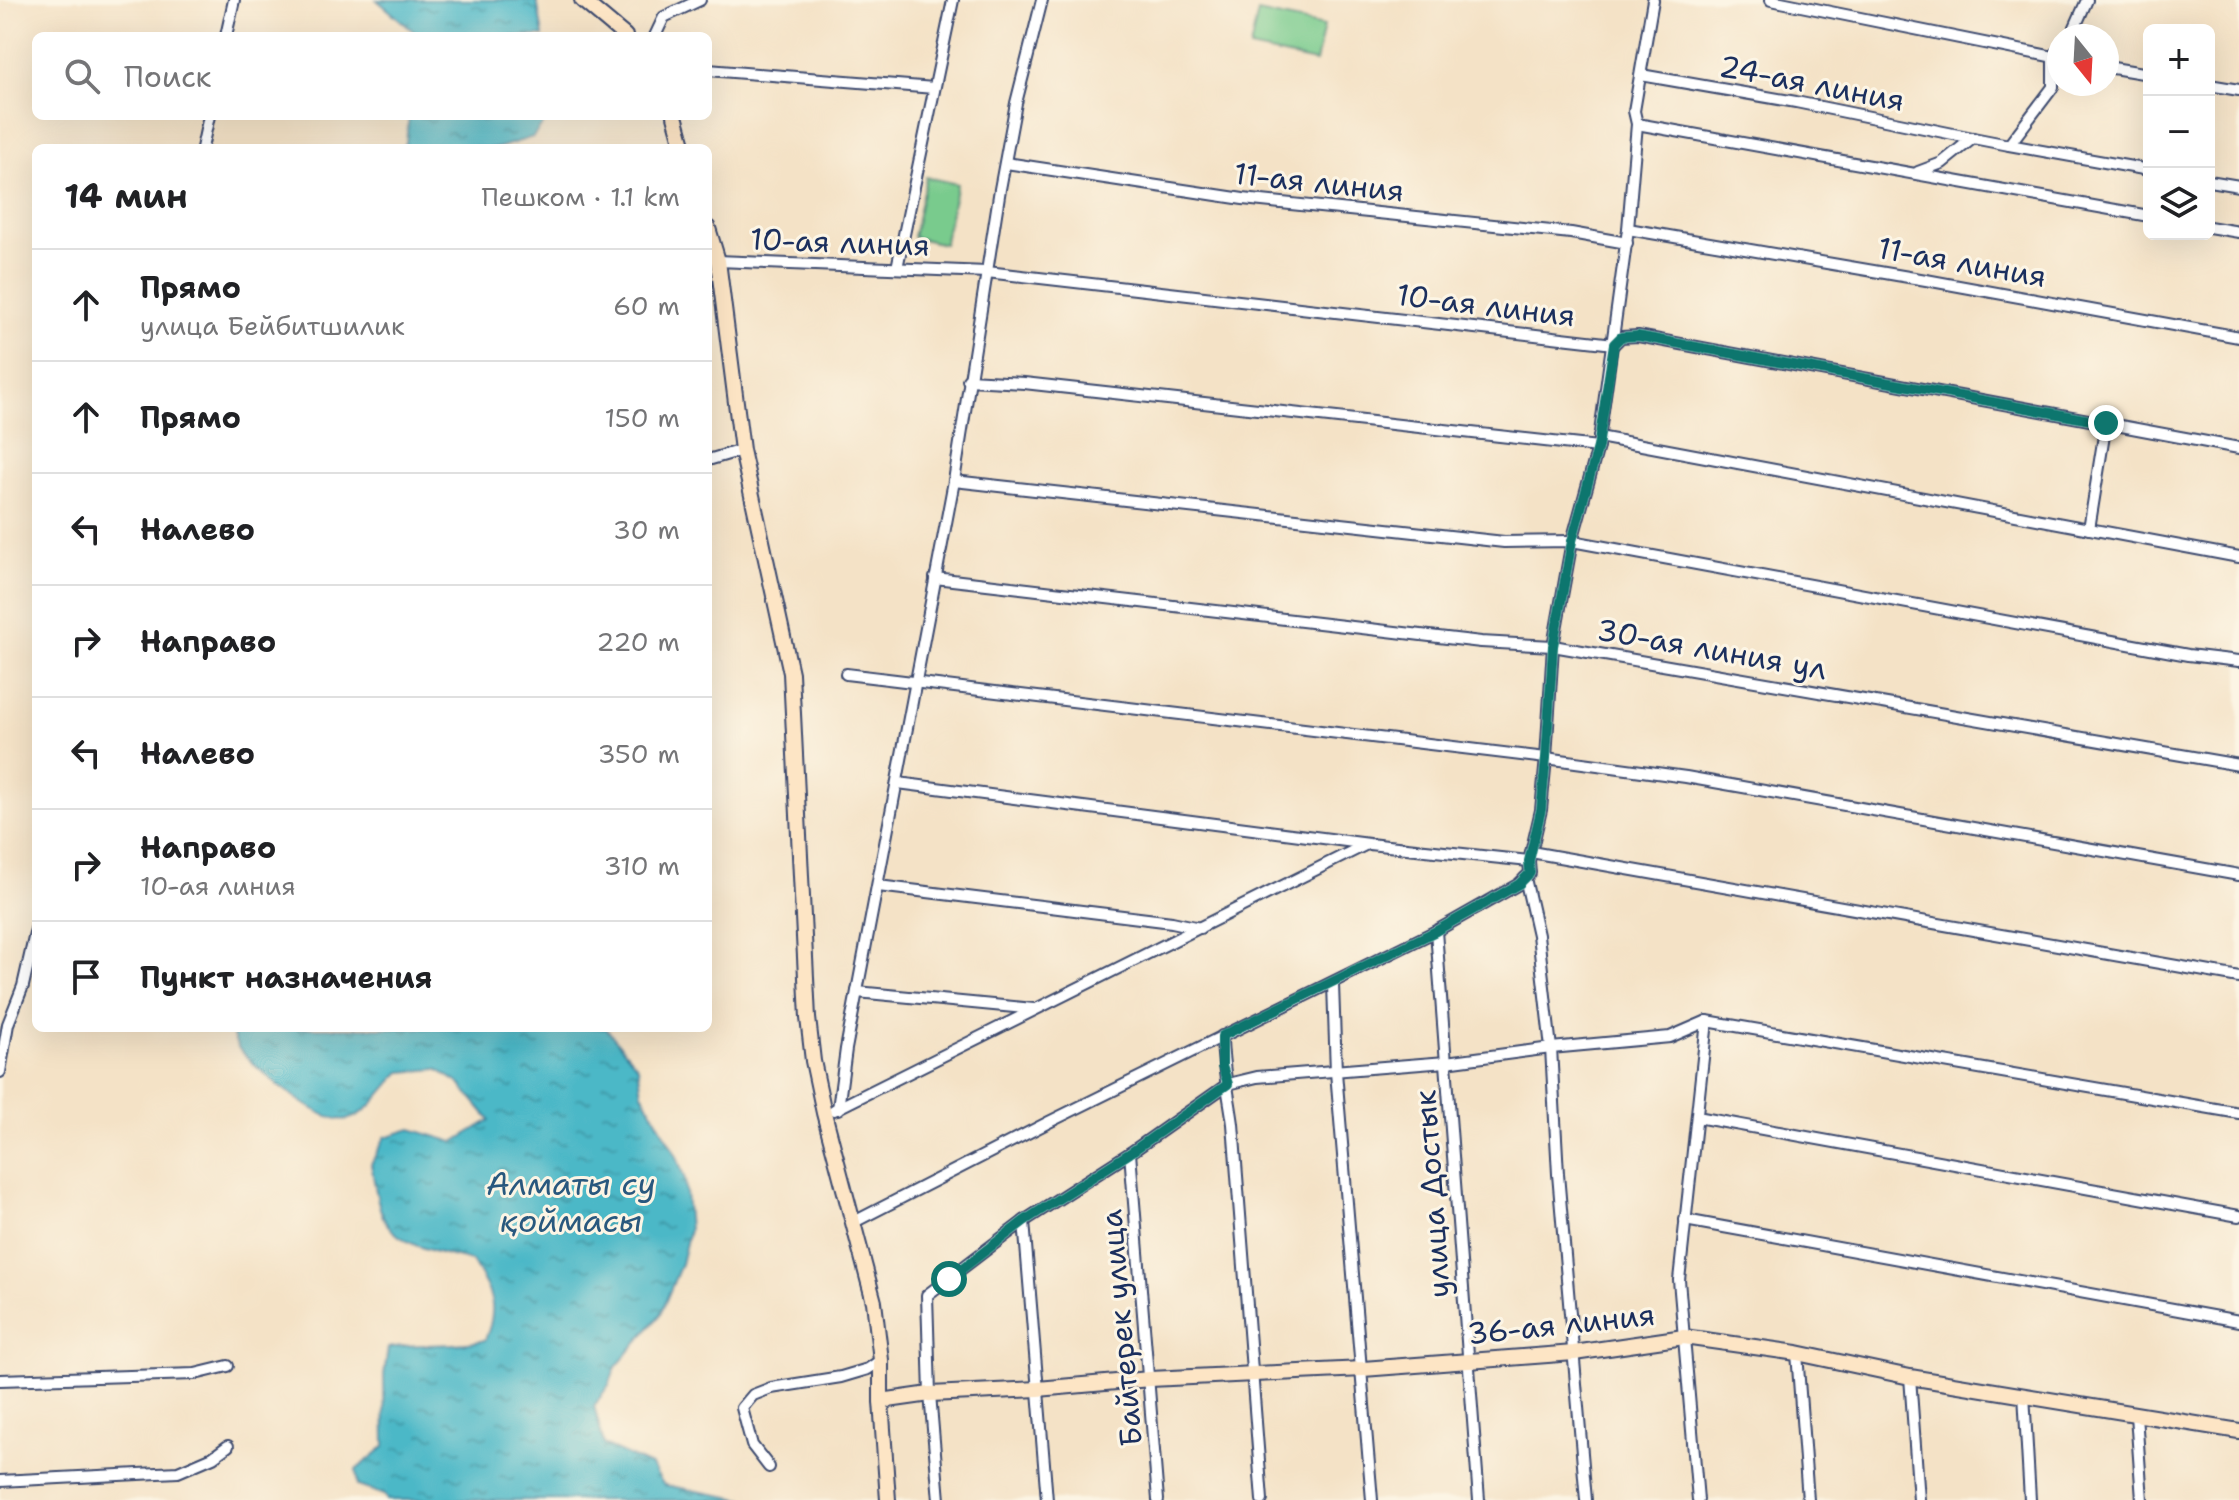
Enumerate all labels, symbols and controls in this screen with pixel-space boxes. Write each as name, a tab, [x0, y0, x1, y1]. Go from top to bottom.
north arrow	[2047, 24, 2119, 96]
map controls	[2143, 24, 2215, 240]
button: +	[2143, 24, 2215, 96]
search box	[32, 32, 712, 120]
street label: 24-ая линия	[1716, 45, 1908, 121]
icon: search	[60, 54, 104, 98]
text: Поиск	[124, 56, 212, 97]
button: −	[2143, 96, 2215, 168]
street label: 11-ая линия	[1232, 153, 1406, 211]
button: layers	[2143, 168, 2215, 240]
text: 14 мин	[64, 173, 188, 219]
text: Пешком · 1.1 km	[481, 179, 680, 214]
street label: 10-ая линия	[749, 218, 931, 266]
street label: 11-ая линия	[1874, 227, 2050, 297]
text: Прямо	[140, 267, 241, 308]
street label: 10-ая линия	[1394, 274, 1578, 336]
icon: ahead	[64, 283, 108, 327]
text: 60 m	[613, 288, 680, 323]
text: улица Бейбитшилик	[140, 308, 405, 343]
icon: ahead	[64, 395, 108, 439]
text: Прямо	[140, 397, 241, 438]
text: 150 m	[604, 400, 680, 435]
route end	[2088, 405, 2124, 441]
icon: left	[64, 507, 108, 551]
text: Налево	[140, 509, 255, 550]
text: 30 m	[613, 512, 680, 547]
street label: 30-ая линия ул	[1594, 609, 1830, 689]
icon: right	[64, 619, 108, 663]
text: Направо	[140, 621, 276, 662]
text: 220 m	[596, 624, 680, 659]
icon: left	[64, 731, 108, 775]
text: Налево	[140, 733, 255, 774]
text: 350 m	[597, 736, 680, 771]
text: Направо	[140, 827, 276, 868]
icon: right	[64, 843, 108, 887]
text: 310 m	[604, 848, 680, 883]
text: 10-ая линия	[140, 868, 296, 903]
icon: arrive	[64, 955, 108, 999]
text: Пункт назначения	[140, 957, 432, 998]
street label: улица Достык	[1404, 1089, 1460, 1299]
water label: Алматы су қоймасы	[486, 1162, 656, 1242]
street label: Байтерек улица	[1090, 1207, 1152, 1448]
route start	[931, 1261, 967, 1297]
street label: 36-ая линия	[1465, 1294, 1657, 1354]

